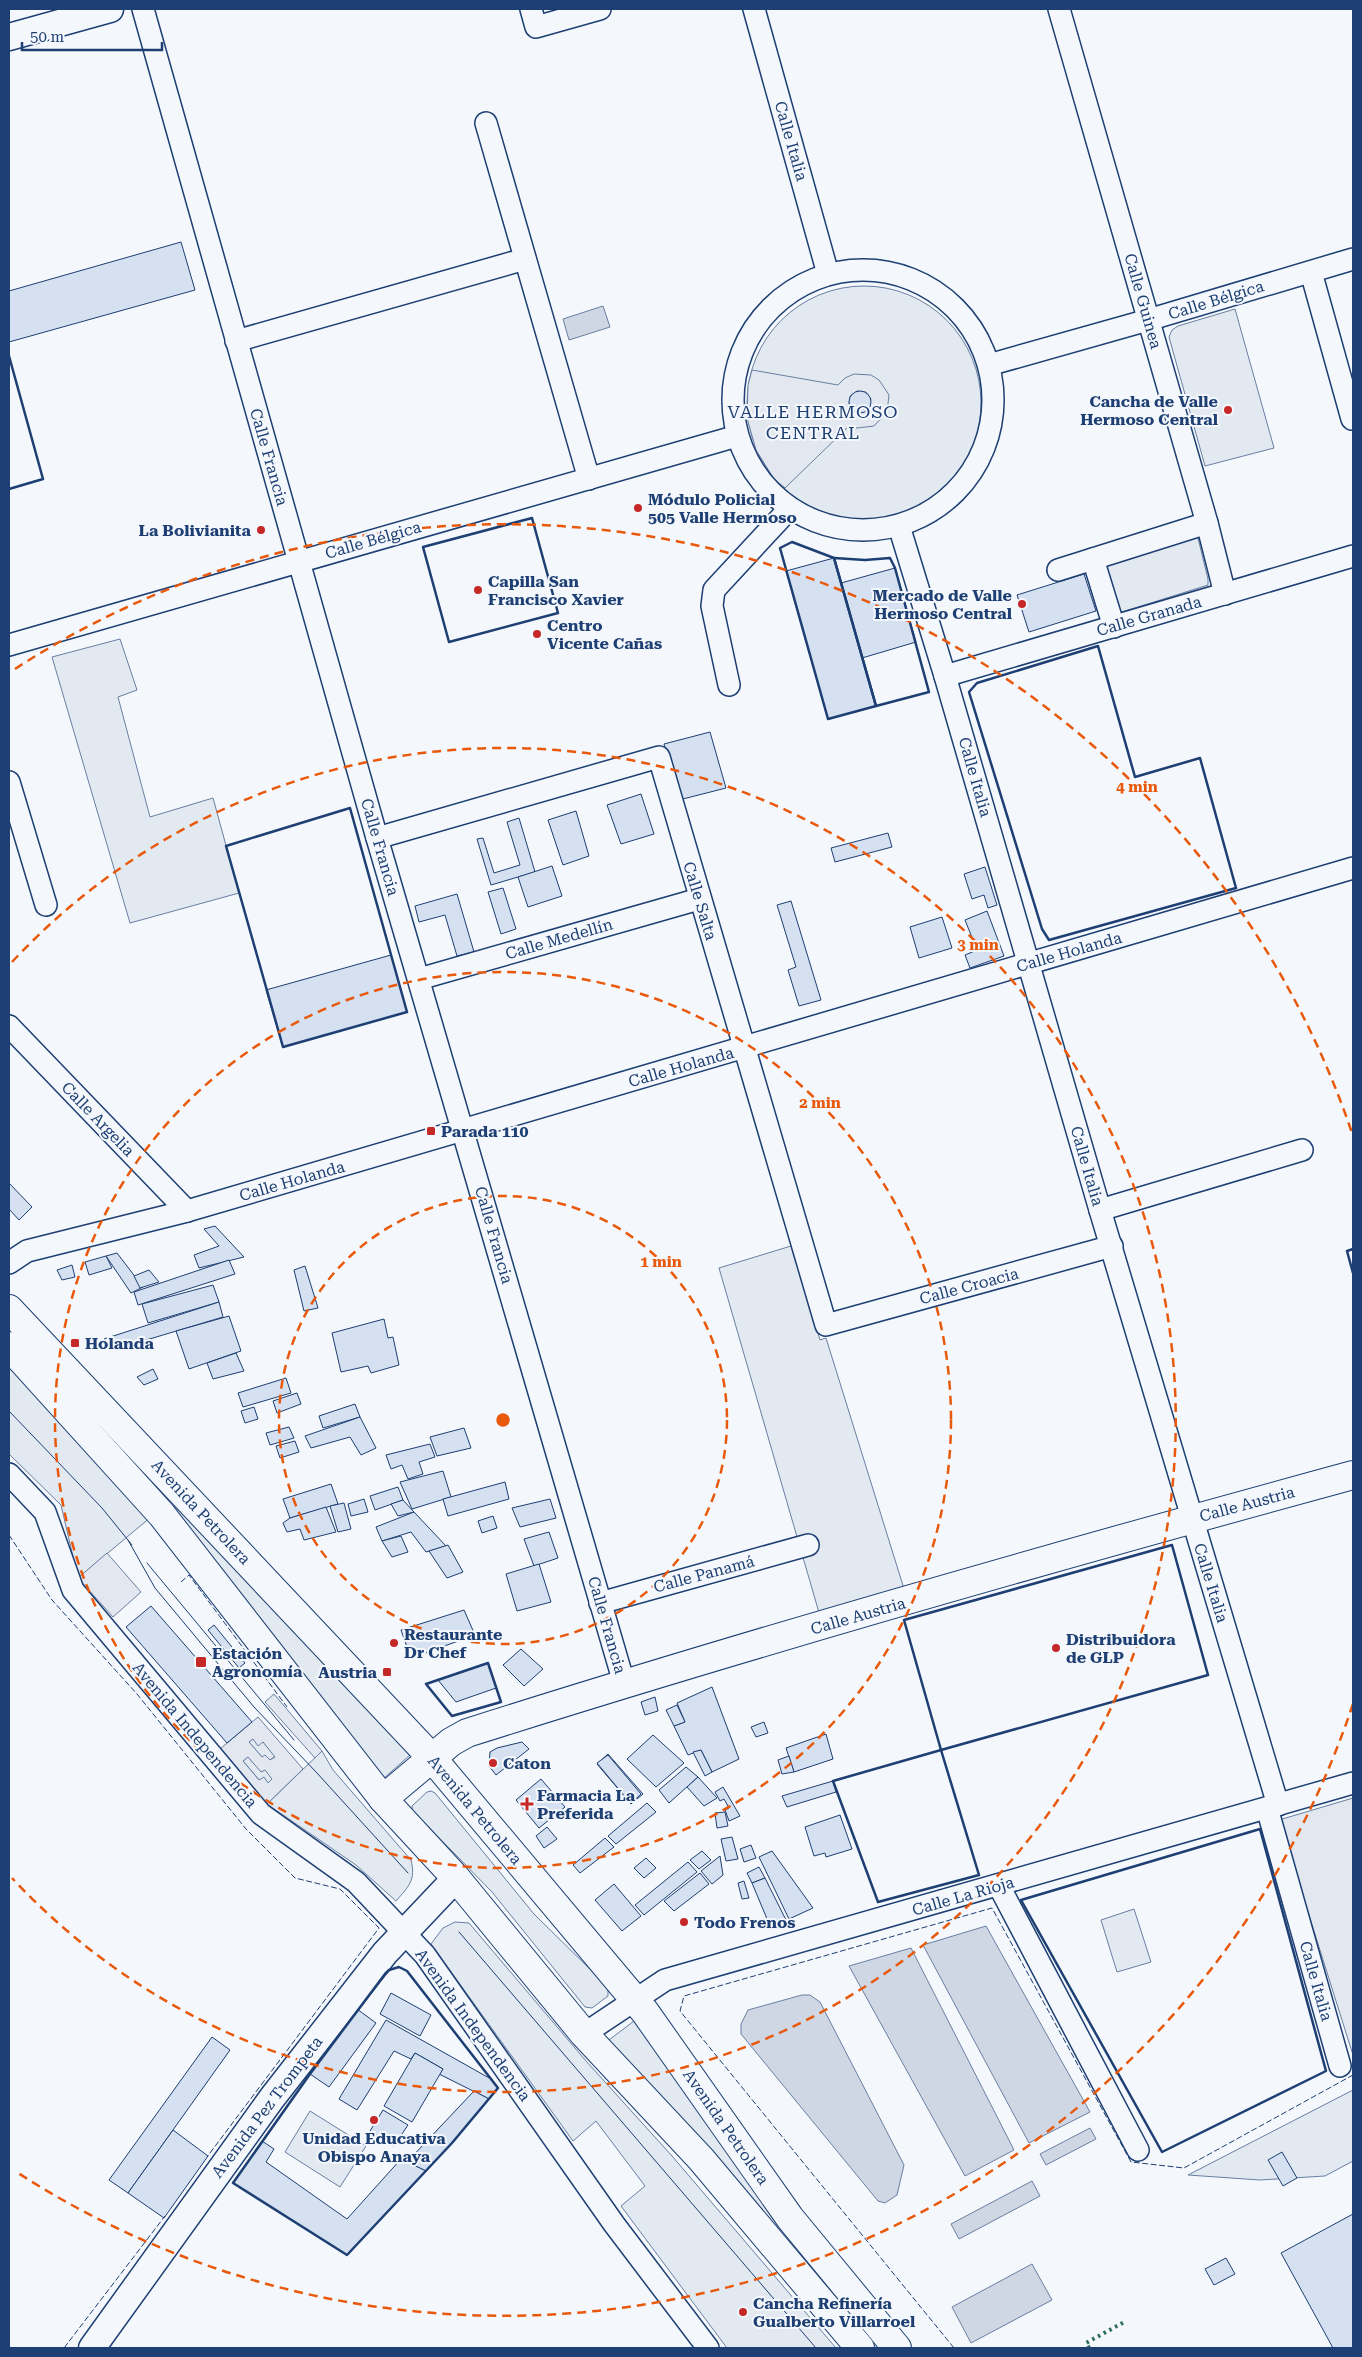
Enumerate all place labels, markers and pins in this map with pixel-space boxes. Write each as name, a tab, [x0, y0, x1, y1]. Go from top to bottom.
place label: Cancha de Valle Hermoso Central	[1080, 392, 1219, 429]
marker: Cancha de Valle Hermoso Central	[1222, 404, 1234, 416]
place label: Módulo Policial 505 Valle Hermoso	[648, 490, 797, 527]
marker: Módulo Policial 505 Valle Hermoso	[632, 502, 644, 514]
place label: La Bolivianita	[139, 521, 252, 540]
marker: La Bolivianita	[255, 524, 267, 536]
place label: Capilla San Francisco Xavier	[488, 572, 624, 609]
marker: Capilla San Francisco Xavier	[472, 584, 484, 596]
place label: Mercado de Valle Hermoso Central	[873, 586, 1013, 623]
marker: Mercado de Valle Hermoso Central	[1016, 598, 1028, 610]
place label: Centro Vicente Cañas	[547, 616, 662, 653]
marker: Centro Vicente Cañas	[531, 628, 543, 640]
place label: Parada 110	[441, 1122, 529, 1141]
marker: Parada 110	[425, 1125, 437, 1137]
place label: Holanda	[85, 1334, 154, 1353]
marker: Holanda	[69, 1337, 81, 1349]
centre of rings	[494, 1411, 512, 1429]
place label: Restaurante Dr Chef	[404, 1625, 502, 1662]
place label: Distribuidora de GLP	[1066, 1630, 1176, 1667]
marker: Restaurante Dr Chef	[388, 1637, 400, 1649]
marker: Distribuidora de GLP	[1050, 1642, 1062, 1654]
place label: Estación Agronomía	[212, 1644, 303, 1681]
marker: Estación Agronomía	[194, 1655, 208, 1669]
place label: Austria	[318, 1663, 378, 1682]
marker: Austria	[381, 1666, 393, 1678]
place label: Caton	[503, 1754, 551, 1773]
marker: Caton	[487, 1757, 499, 1769]
place label: Farmacia La Preferida	[537, 1786, 636, 1823]
marker: Farmacia La Preferida	[521, 1798, 533, 1810]
place label: Todo Frenos	[694, 1913, 796, 1932]
marker: Todo Frenos	[678, 1916, 690, 1928]
marker: Unidad Educativa Obispo Anaya	[368, 2114, 380, 2126]
place label: Unidad Educativa Obispo Anaya	[302, 2129, 446, 2166]
place label: Cancha Refinería Gualberto Villarroel	[753, 2294, 916, 2331]
marker: Cancha Refinería Gualberto Villarroel	[737, 2306, 749, 2318]

